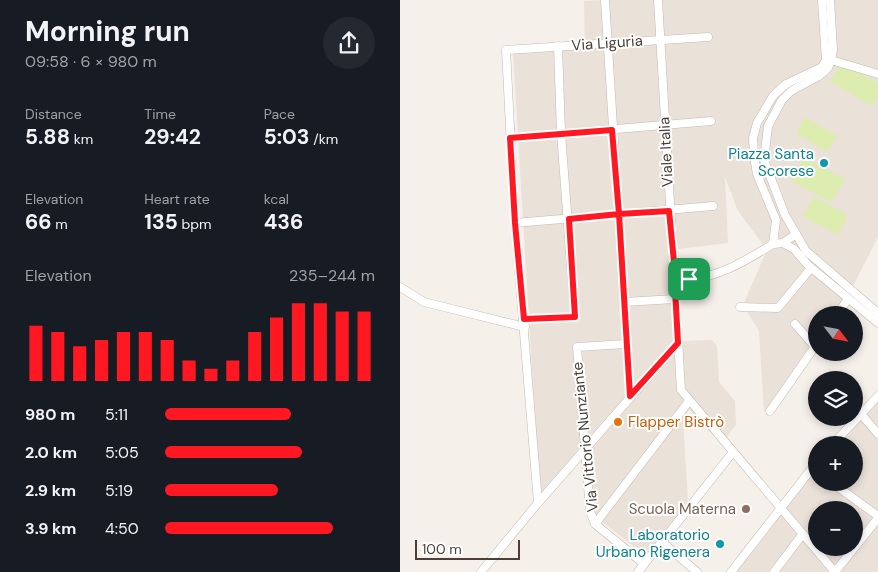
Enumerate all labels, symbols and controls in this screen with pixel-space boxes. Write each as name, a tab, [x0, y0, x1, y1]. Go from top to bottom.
text: Morning run	[25, 13, 190, 50]
button: share	[323, 17, 375, 69]
street label: Via Liguria	[571, 31, 643, 55]
text: 09:58 · 6 × 980 m	[25, 51, 157, 72]
text: Distance	[25, 105, 82, 123]
text: Time	[144, 105, 176, 123]
text: Pace	[264, 105, 295, 123]
street label: Viale Italia	[654, 116, 678, 188]
text: 5.88	[25, 123, 70, 151]
text: 29:42	[144, 123, 201, 151]
text: 5:03	[264, 123, 310, 151]
text: km	[70, 130, 93, 148]
text: /km	[310, 130, 338, 148]
place label: Piazza Santa Scorese	[728, 144, 814, 181]
marker: Piazza Santa Scorese	[818, 157, 830, 169]
text: Elevation	[25, 190, 83, 208]
text: Heart rate	[144, 190, 210, 208]
text: kcal	[264, 190, 289, 208]
text: 66	[25, 208, 52, 236]
text: 135	[144, 208, 178, 236]
text: 436	[264, 208, 303, 236]
text: m	[52, 215, 68, 233]
text: bpm	[178, 215, 211, 233]
pin	[668, 258, 710, 300]
text: Elevation	[25, 265, 92, 286]
text: 235–244 m	[289, 265, 375, 286]
icon: arrive	[675, 265, 703, 293]
north arrow	[808, 306, 862, 361]
map controls	[808, 306, 863, 556]
street label: Via Vittorio Nunziante	[567, 361, 603, 513]
button: layers	[808, 371, 863, 426]
text: 980 m	[25, 404, 75, 425]
text: 5:11	[105, 404, 128, 425]
place label: Flapper Bistrò	[628, 412, 724, 432]
marker: Flapper Bistrò	[612, 416, 624, 428]
button: +	[808, 436, 863, 491]
text: 2.0 km	[25, 442, 77, 463]
text: 5:05	[105, 442, 139, 463]
text: 2.9 km	[25, 480, 76, 501]
text: 5:19	[105, 480, 133, 501]
place label: Scuola Materna	[629, 499, 736, 519]
button: −	[808, 501, 863, 556]
marker: Scuola Materna	[740, 503, 752, 515]
text: 3.9 km	[25, 518, 76, 539]
text: 4:50	[105, 518, 139, 539]
place label: Laboratorio Urbano Rigenera	[596, 525, 710, 562]
scale bar	[415, 537, 520, 560]
marker: Laboratorio Urbano Rigenera	[714, 538, 726, 550]
text: 100 m	[422, 540, 462, 558]

